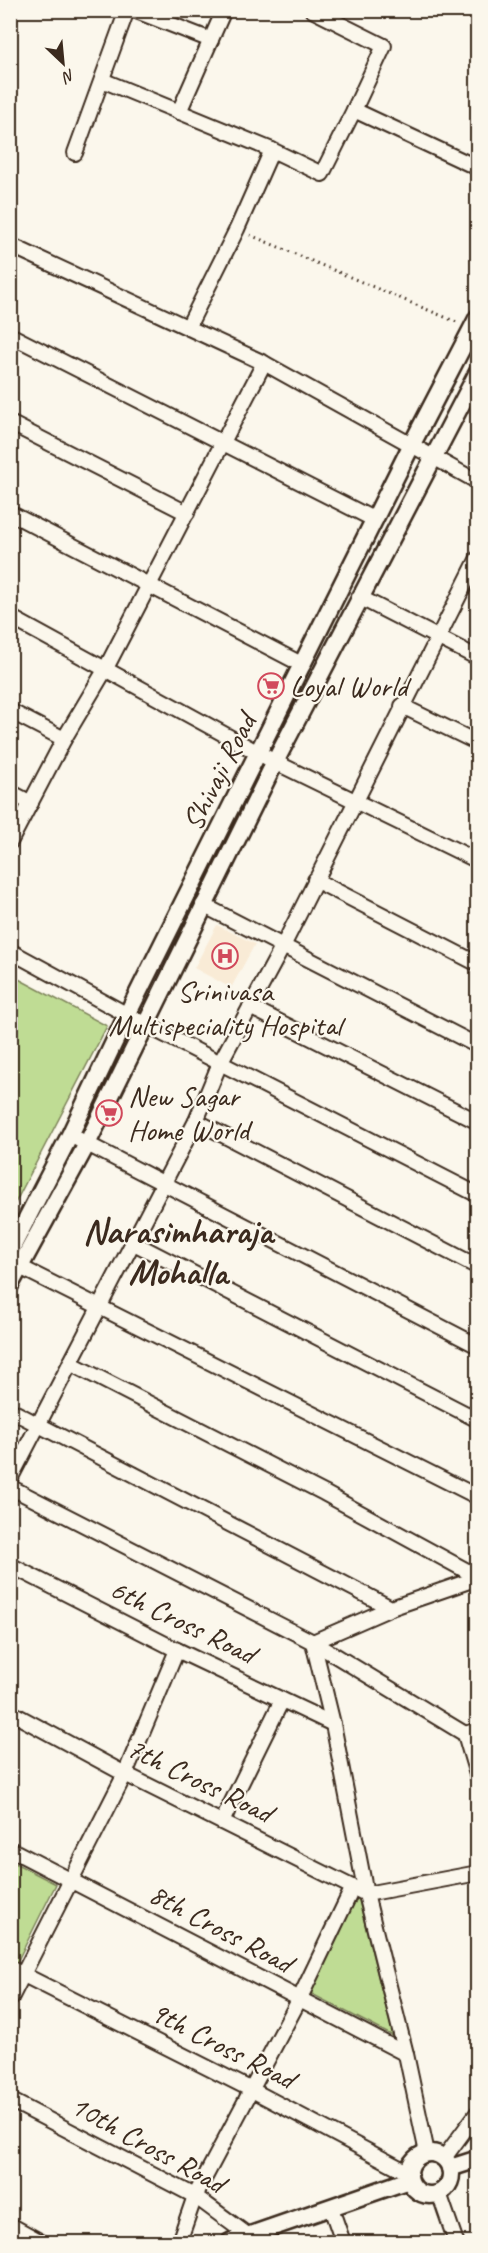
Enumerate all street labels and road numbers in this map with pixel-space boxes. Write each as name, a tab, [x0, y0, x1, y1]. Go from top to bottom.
street label: Shivaji Road	[173, 704, 266, 837]
street label: 6th Cross Road	[104, 1569, 266, 1674]
street label: 7th Cross Road	[121, 1728, 283, 1833]
street label: 8th Cross Road	[143, 1874, 303, 1984]
street label: 9th Cross Road	[144, 1992, 305, 2100]
street label: 10th Cross Road	[64, 2086, 236, 2204]

